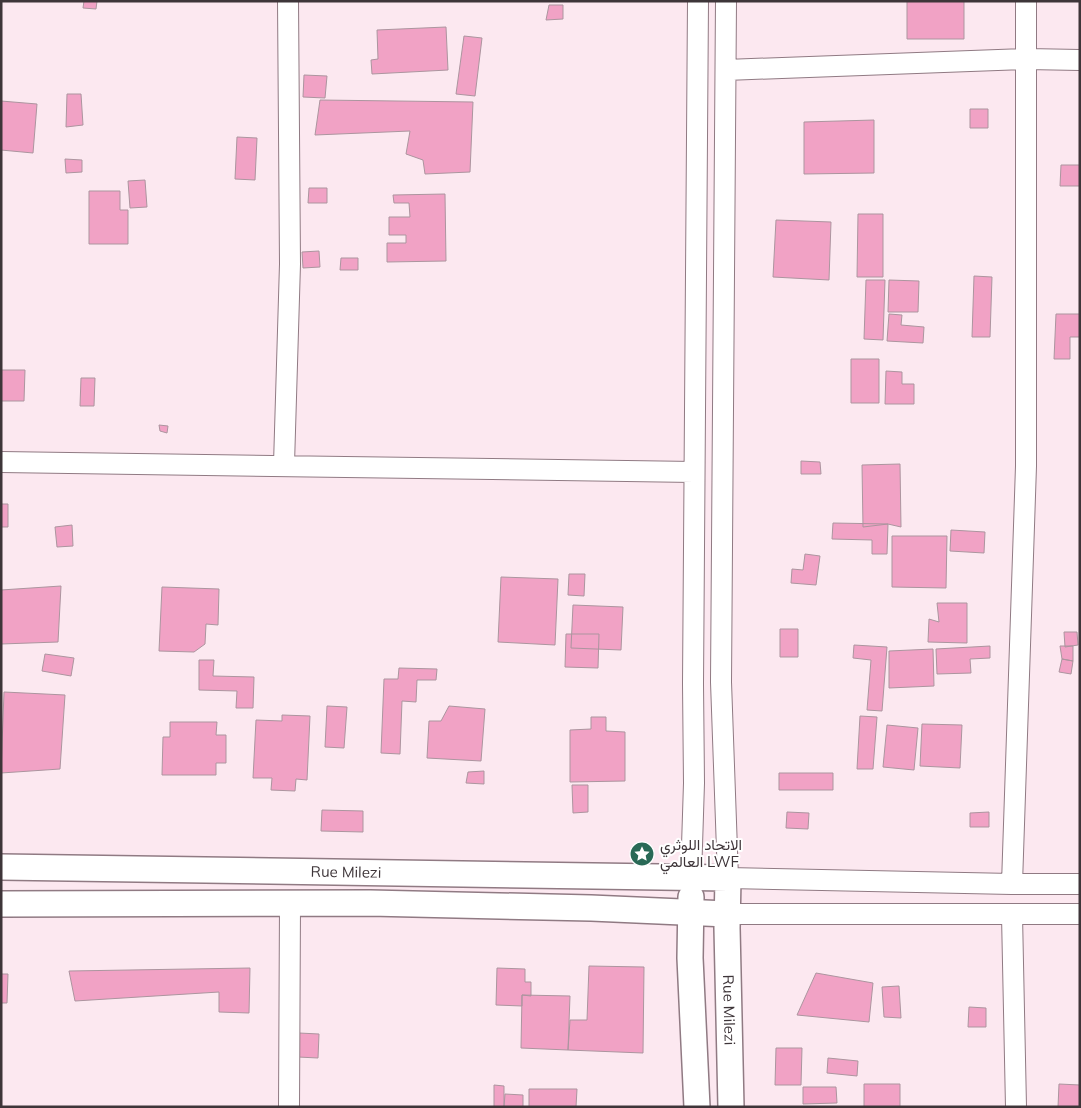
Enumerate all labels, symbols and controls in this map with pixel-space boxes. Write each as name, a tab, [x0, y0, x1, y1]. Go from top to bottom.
place label: الاتحاد اللوثري العالمي LWF	[660, 835, 742, 875]
place icon: الاتحاد اللوثري العالمي LWF	[629, 841, 655, 867]
street label: Rue Milezi	[310, 862, 381, 882]
street label: Rue Milezi	[719, 974, 740, 1045]

